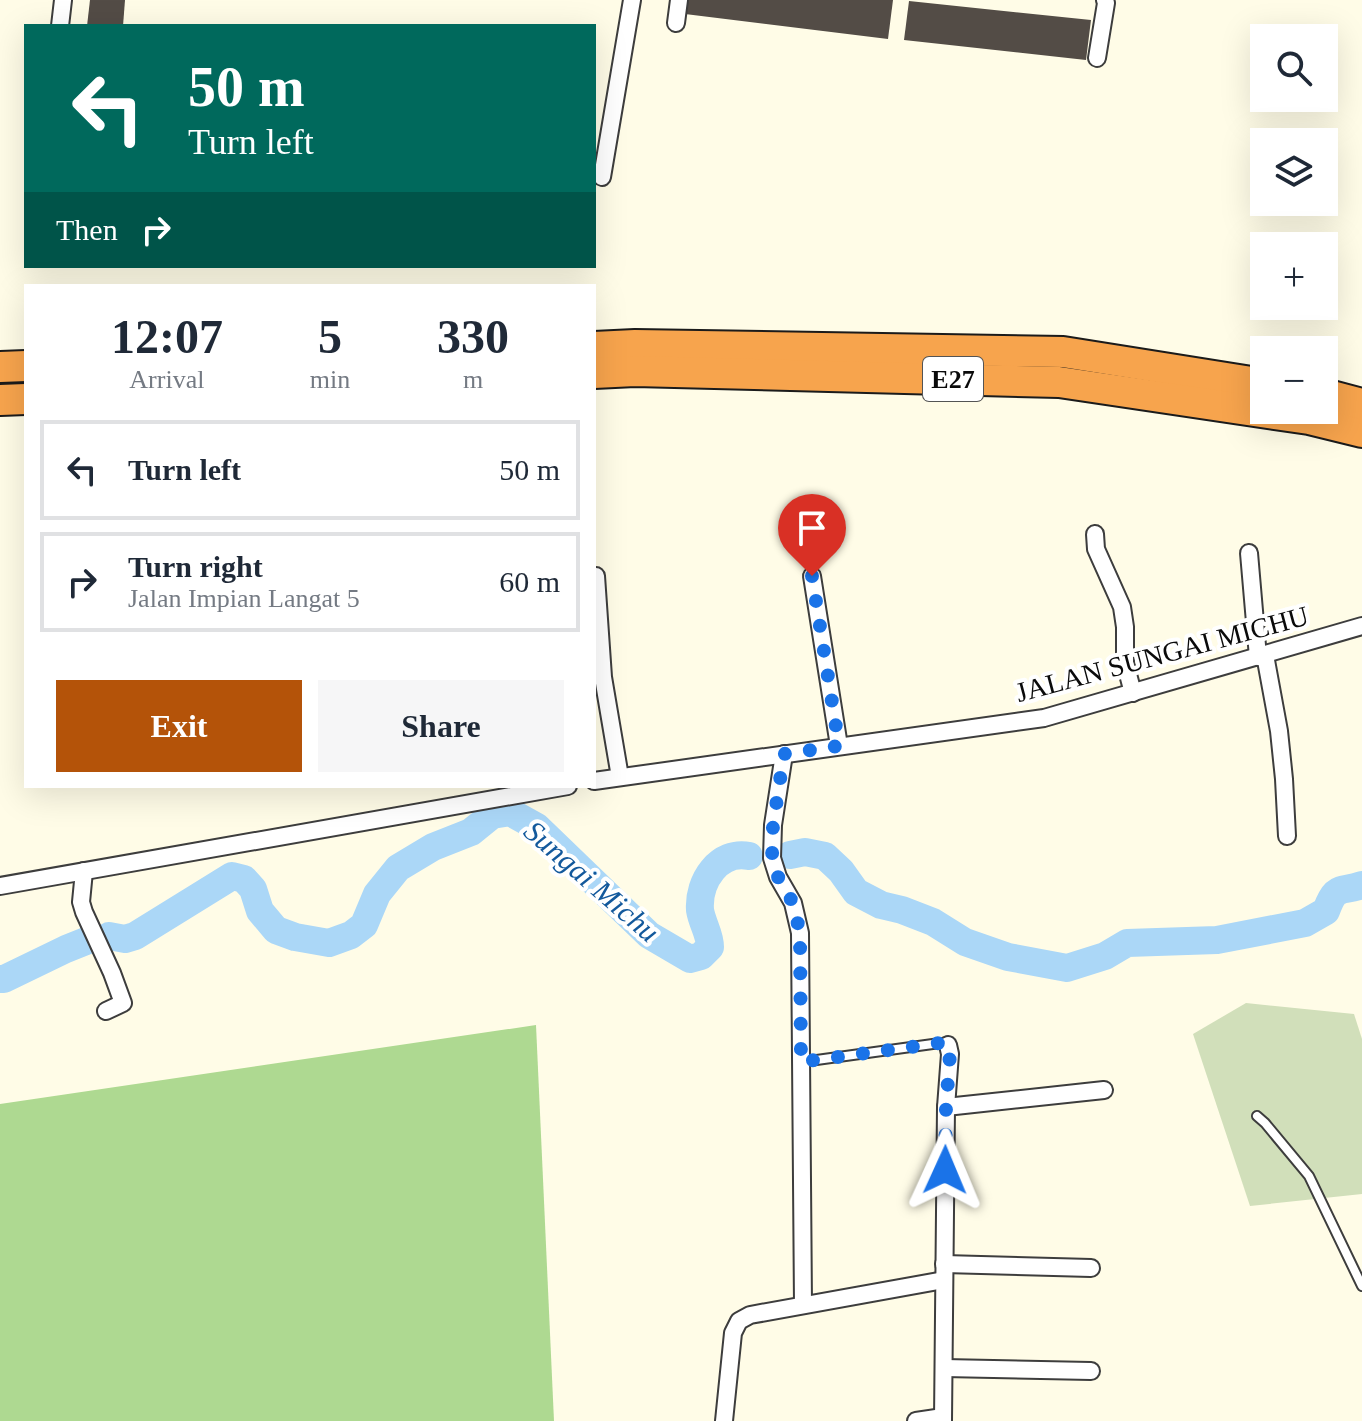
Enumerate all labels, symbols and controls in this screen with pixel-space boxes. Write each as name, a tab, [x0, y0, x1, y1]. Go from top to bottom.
map controls	[1250, 24, 1338, 424]
button: search	[1250, 24, 1338, 112]
icon: left	[56, 56, 160, 160]
text: 50 m	[188, 56, 305, 118]
text: Turn left	[188, 122, 314, 162]
button: layers	[1250, 128, 1338, 216]
icon: right	[134, 208, 178, 252]
text: Then	[56, 213, 118, 246]
button: +	[1250, 232, 1338, 320]
text: 12:07	[111, 310, 223, 363]
text: 5	[318, 310, 342, 363]
text: 330	[437, 310, 509, 363]
button: −	[1250, 336, 1338, 424]
road number: E27	[923, 357, 983, 401]
text: Arrival	[129, 365, 204, 394]
text: min	[310, 365, 350, 394]
text: m	[463, 365, 483, 394]
icon: left	[60, 448, 104, 492]
text: Turn left	[128, 453, 241, 486]
text: 50 m	[499, 453, 560, 486]
pin	[778, 494, 846, 576]
icon: arrive	[790, 506, 834, 550]
text: Turn right	[128, 550, 263, 583]
icon: right	[60, 560, 104, 604]
text: 60 m	[499, 565, 560, 598]
text: Jalan Impian Langat 5	[128, 584, 360, 613]
street label: JALAN SUNGAI MICHU	[1012, 600, 1312, 708]
button: Exit	[56, 680, 302, 772]
button: Share	[318, 680, 564, 772]
water label: Sungai Michu	[518, 814, 666, 948]
position arrow	[903, 1128, 987, 1212]

